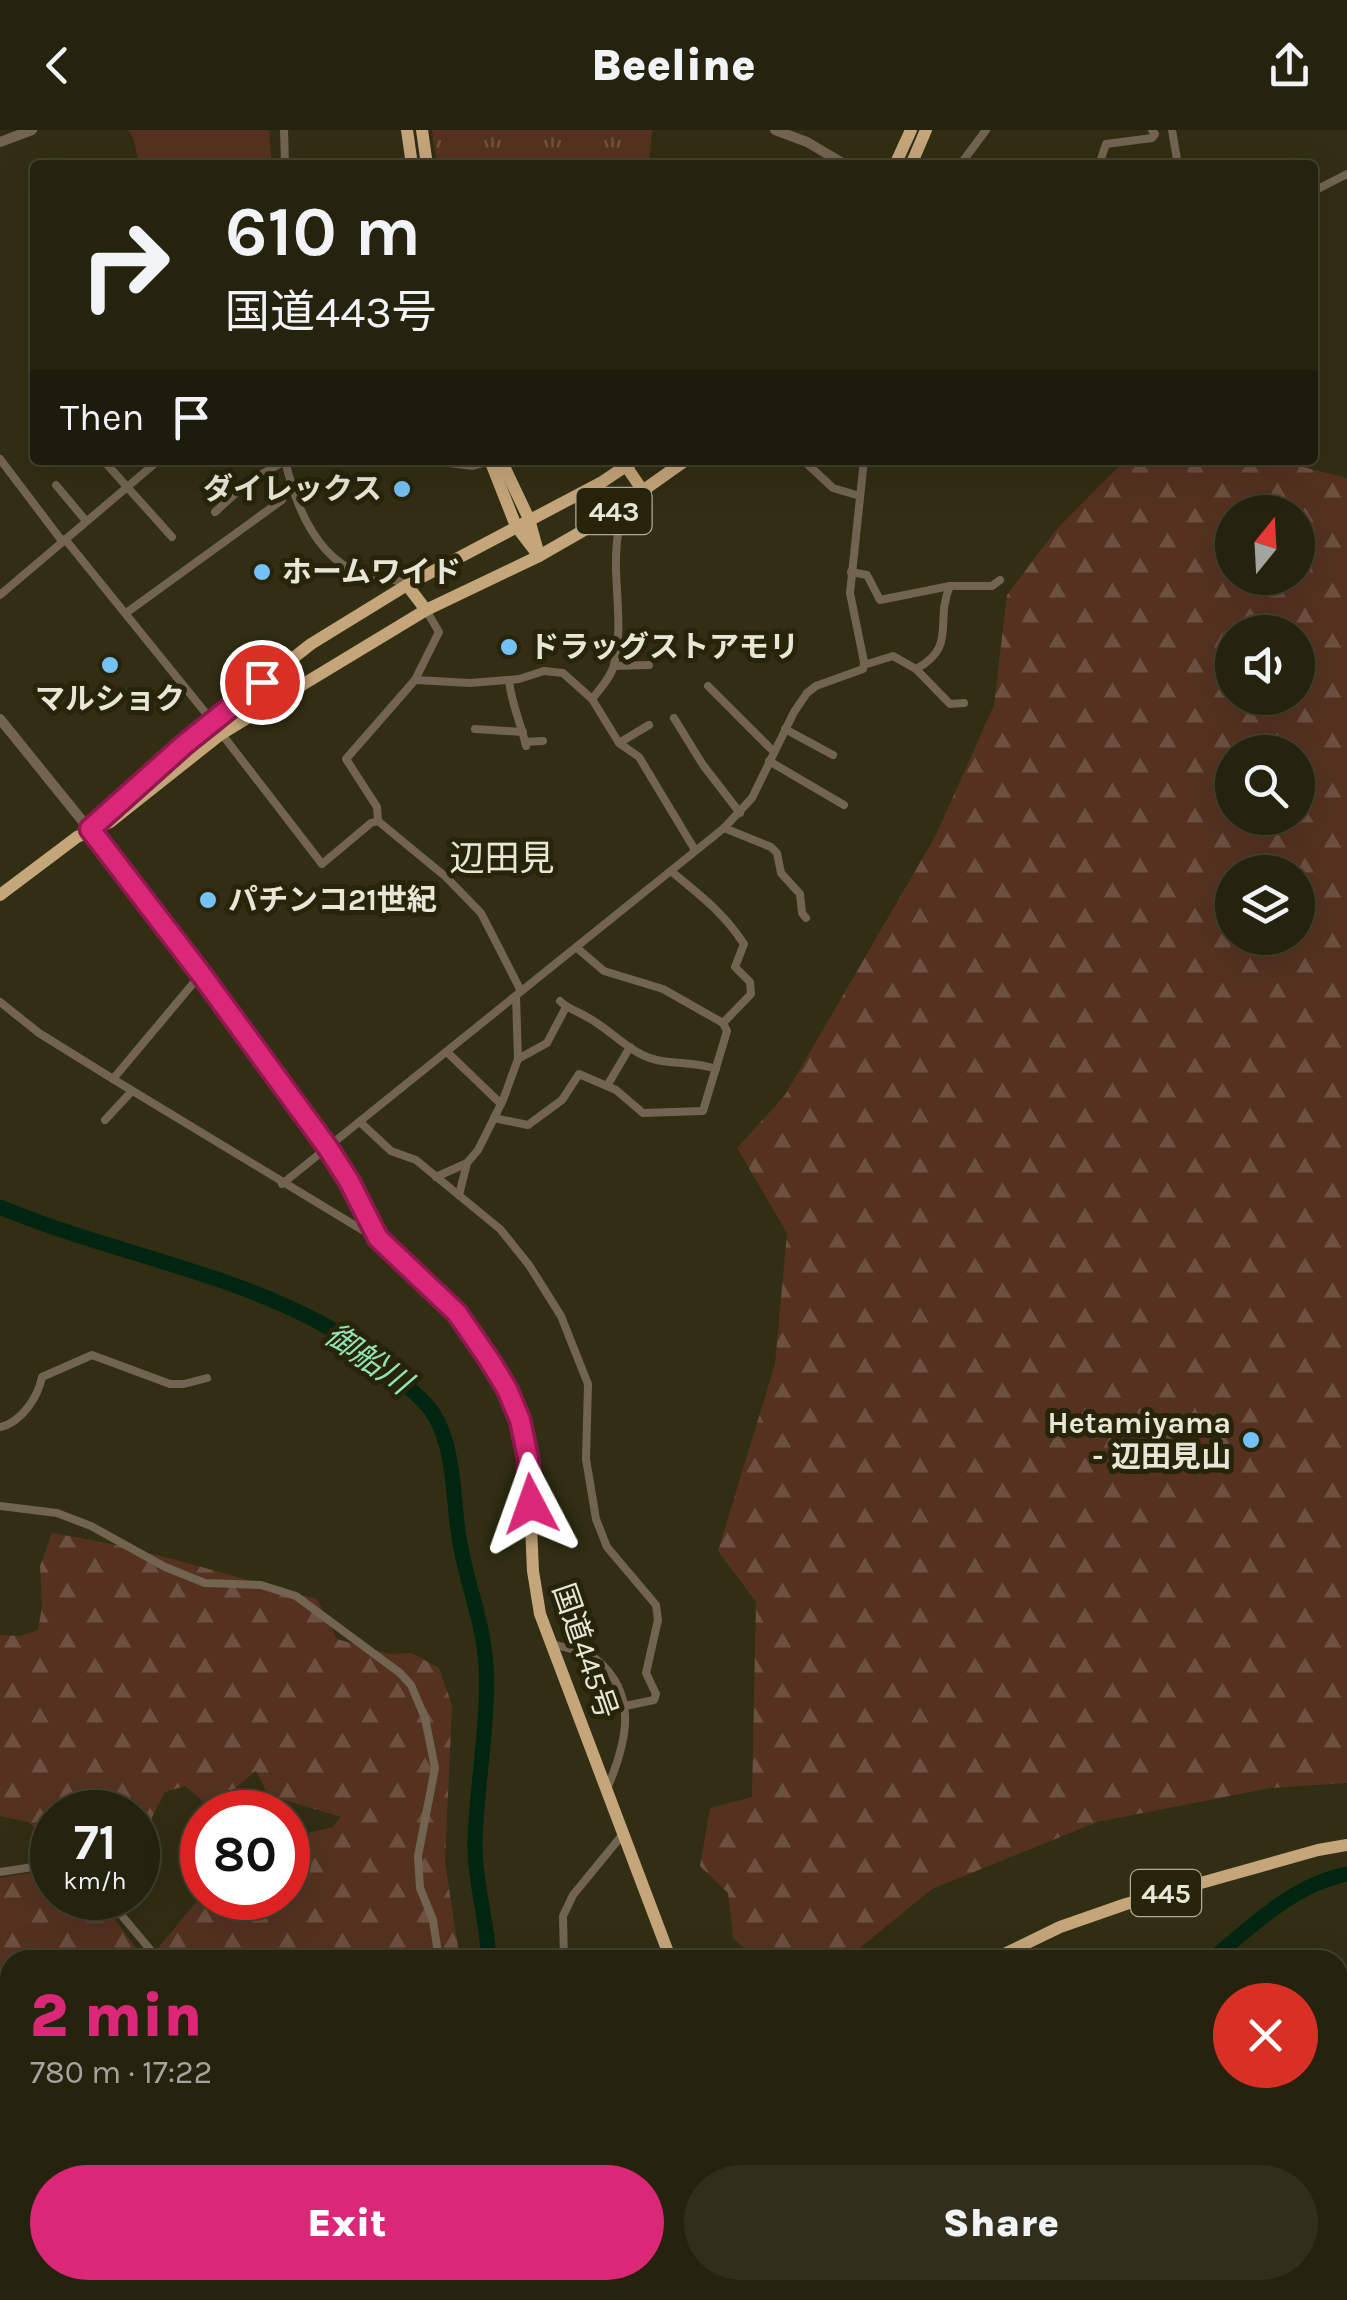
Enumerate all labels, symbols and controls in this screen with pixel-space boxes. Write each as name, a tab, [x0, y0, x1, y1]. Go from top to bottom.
icon: back	[30, 38, 85, 93]
icon: share	[1262, 38, 1317, 93]
text: Beeline	[591, 39, 756, 91]
text: 610 m	[225, 191, 421, 273]
icon: right	[60, 200, 190, 330]
text: 国道443号	[225, 286, 437, 338]
icon: arrive	[164, 390, 219, 445]
text: Then	[60, 395, 144, 440]
place label: ダイレックス	[203, 471, 382, 507]
marker: ダイレックス	[391, 478, 413, 500]
road number: 443	[576, 488, 652, 534]
north arrow	[1215, 495, 1315, 595]
map controls	[1215, 495, 1315, 955]
place label: ホームワイド	[282, 554, 461, 590]
marker: ホームワイド	[251, 561, 273, 583]
button: sound	[1215, 615, 1315, 715]
place label: ドラッグストアモリ	[529, 629, 799, 665]
marker: ドラッグストアモリ	[498, 636, 520, 658]
pin	[220, 640, 305, 725]
marker: マルショク	[99, 654, 121, 676]
icon: arrive	[235, 655, 290, 710]
place label: マルショク	[35, 681, 185, 717]
button: search	[1215, 735, 1315, 835]
district label: 辺田見	[449, 838, 555, 879]
button: layers	[1215, 855, 1315, 955]
place label: パチンコ21世紀	[228, 882, 437, 918]
marker: パチンコ21世紀	[197, 889, 219, 911]
water label: 御船川	[318, 1316, 420, 1403]
place label: Hetamiyama - 辺田見山	[1048, 1405, 1231, 1475]
marker: Hetamiyama - 辺田見山	[1240, 1429, 1262, 1451]
position arrow	[479, 1452, 583, 1556]
street label: 国道445号	[545, 1579, 625, 1723]
speed limit sign: 80	[180, 1790, 310, 1920]
text: 71	[74, 1813, 116, 1872]
text: km/h	[63, 1866, 127, 1895]
road number: 445	[1131, 1870, 1201, 1916]
text: 2 min	[30, 1981, 202, 2051]
button: close	[1213, 1983, 1318, 2088]
text: 780 m · 17:22	[30, 2054, 212, 2091]
button: Exit	[30, 2165, 664, 2280]
button: Share	[684, 2165, 1318, 2280]

